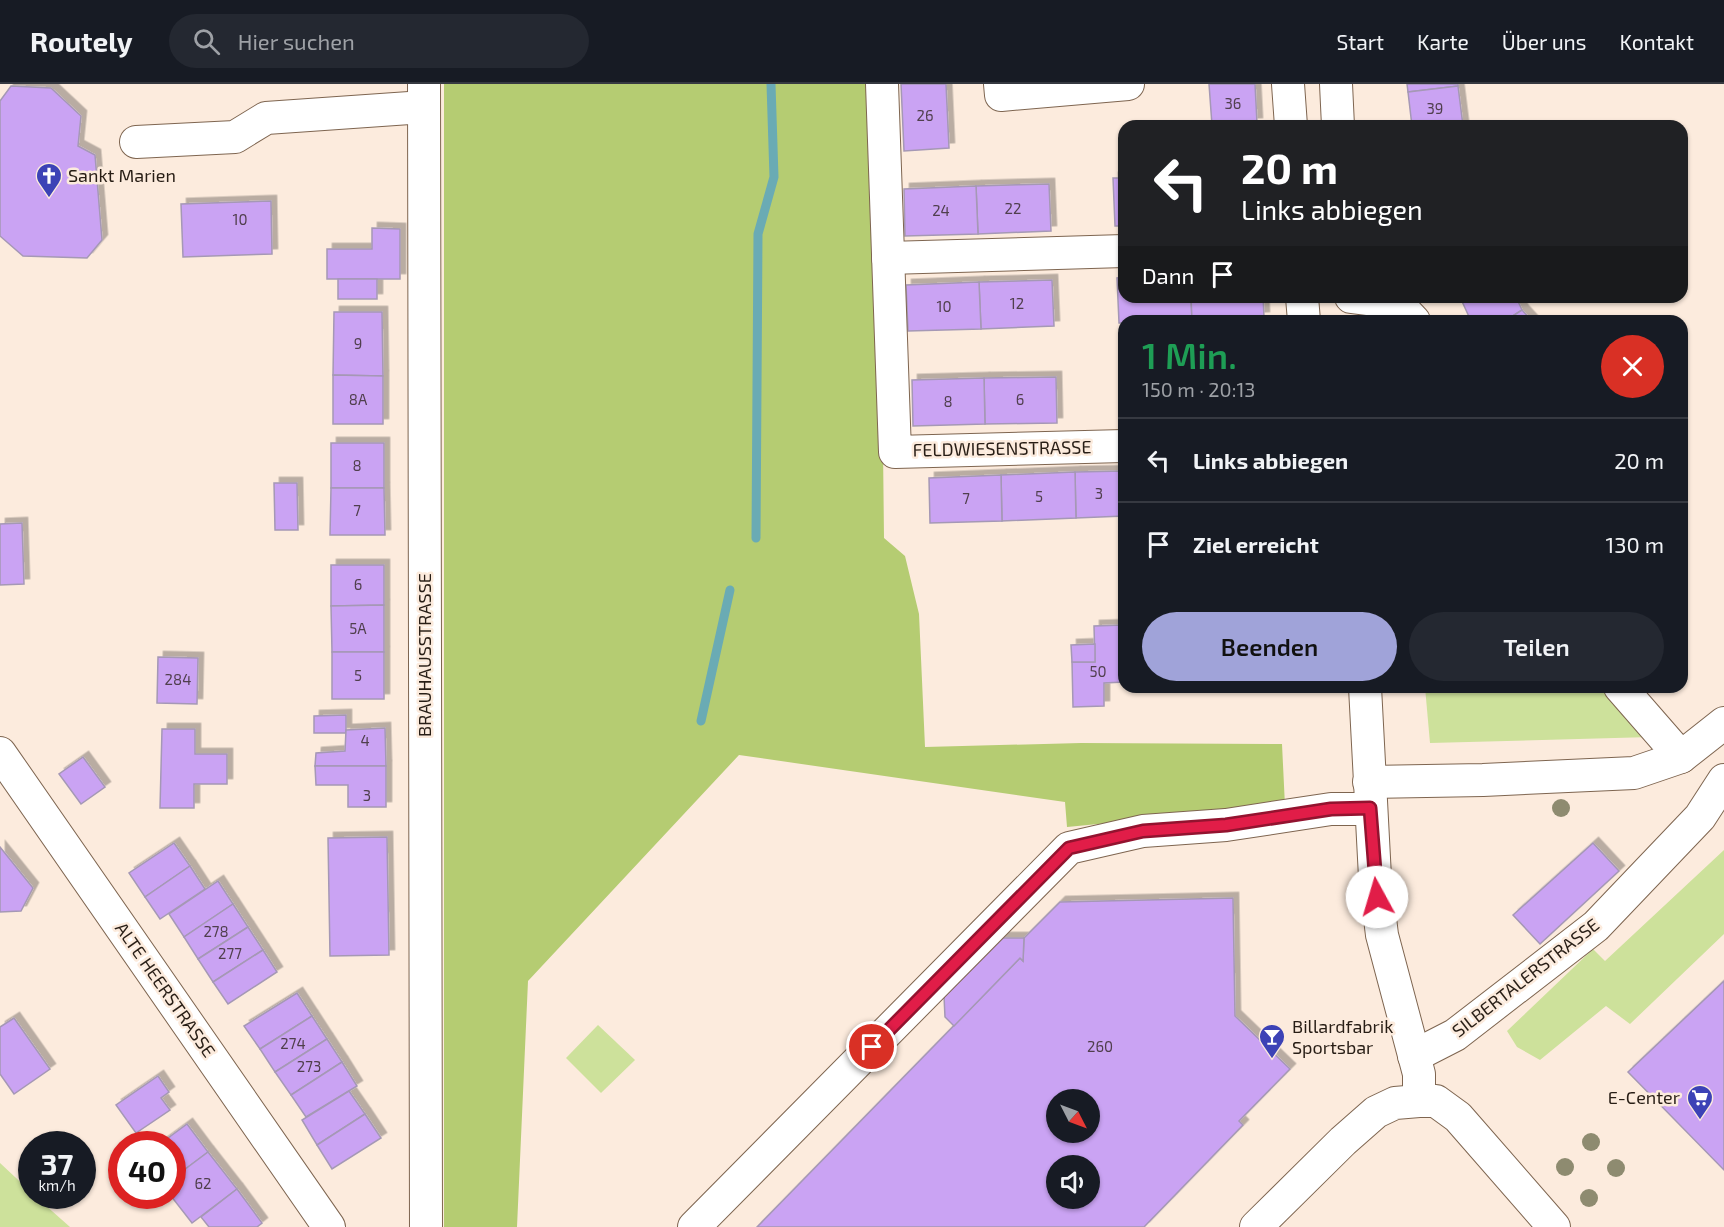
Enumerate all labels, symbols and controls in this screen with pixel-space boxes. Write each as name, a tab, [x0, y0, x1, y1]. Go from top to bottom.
search box	[169, 14, 589, 68]
text: Routely	[30, 24, 133, 58]
icon: search	[190, 25, 223, 58]
text: Hier suchen	[238, 28, 355, 54]
text: Start	[1337, 29, 1384, 54]
text: Karte	[1417, 29, 1469, 54]
text: Über uns	[1502, 29, 1587, 54]
text: Kontakt	[1620, 29, 1694, 54]
house number: 36	[1225, 94, 1241, 112]
house number: 39	[1427, 99, 1443, 117]
house number: 26	[916, 106, 934, 124]
text: 20 m	[1241, 142, 1338, 192]
icon: left	[1142, 144, 1220, 222]
church icon: Sankt Marien	[34, 161, 64, 199]
place label: Sankt Marien	[68, 164, 176, 186]
text: Links abbiegen	[1241, 193, 1423, 225]
house number: 22	[1005, 199, 1021, 217]
house number: 24	[932, 201, 950, 219]
house number: 10	[232, 210, 248, 228]
icon: arrive	[1206, 258, 1239, 291]
text: Dann	[1142, 262, 1194, 288]
house number: 12	[1010, 294, 1024, 312]
house number: 10	[936, 297, 952, 315]
text: 1 Min.	[1142, 333, 1237, 376]
house number: 9	[354, 334, 362, 352]
button: close	[1601, 335, 1664, 398]
text: 150 m · 20:13	[1142, 377, 1255, 401]
house number: 8A	[349, 390, 368, 408]
house number: 6	[1016, 390, 1024, 408]
house number: 8	[943, 392, 953, 410]
street label: FELDWIESENSTRASSE	[912, 435, 1092, 461]
icon: left	[1142, 444, 1175, 477]
text: Links abbiegen	[1193, 447, 1348, 473]
text: 20 m	[1614, 447, 1664, 473]
house number: 8	[352, 456, 362, 474]
house number: 3	[1095, 484, 1103, 502]
house number: 5	[1035, 487, 1043, 505]
house number: 7	[962, 489, 970, 507]
house number: 7	[353, 501, 361, 519]
icon: arrive	[1142, 528, 1175, 561]
text: Ziel erreicht	[1193, 531, 1319, 557]
text: 130 m	[1606, 531, 1664, 557]
street label: BRAUHAUSSTRASSE	[413, 573, 435, 737]
house number: 6	[354, 575, 362, 593]
button: Beenden	[1142, 612, 1397, 681]
button: Teilen	[1409, 612, 1664, 681]
house number: 5A	[349, 619, 367, 637]
house number: 50	[1089, 662, 1107, 680]
house number: 5	[354, 666, 362, 684]
house number: 284	[165, 670, 191, 688]
house number: 4	[360, 731, 370, 749]
house number: 3	[363, 786, 371, 804]
position arrow	[1345, 865, 1409, 929]
street label: SILBERTALERSTRASSE	[1448, 913, 1603, 1041]
street label: ALTE HEERSTRASSE	[111, 918, 221, 1061]
house number: 278	[203, 922, 229, 940]
house number: 277	[218, 944, 242, 962]
place label: Billardfabrik Sportsbar	[1292, 1015, 1393, 1058]
pin	[846, 1021, 897, 1072]
bar icon: Billardfabrik Sportsbar	[1257, 1022, 1287, 1060]
icon: arrive	[855, 1030, 888, 1063]
house number: 274	[280, 1034, 306, 1052]
house number: 260	[1087, 1037, 1113, 1055]
house number: 273	[297, 1057, 321, 1075]
supermarket icon: E-Center	[1685, 1083, 1715, 1121]
place label: E-Center	[1608, 1086, 1680, 1108]
north arrow	[1046, 1089, 1100, 1143]
map controls	[1046, 1089, 1100, 1209]
speed limit sign: 40	[108, 1131, 186, 1209]
text: 37	[41, 1145, 73, 1181]
button: sound	[1046, 1155, 1100, 1209]
house number: 62	[194, 1174, 212, 1192]
text: km/h	[38, 1176, 76, 1194]

